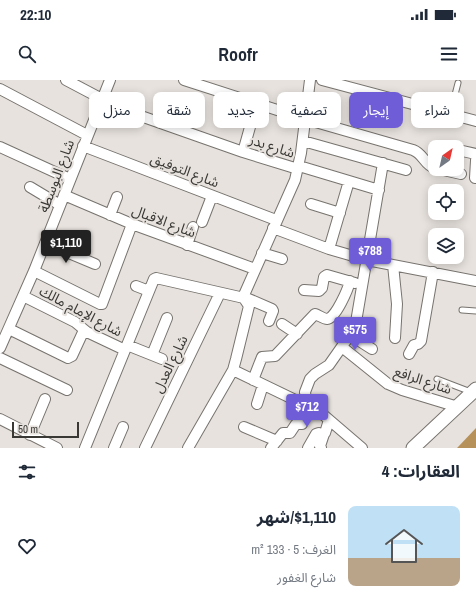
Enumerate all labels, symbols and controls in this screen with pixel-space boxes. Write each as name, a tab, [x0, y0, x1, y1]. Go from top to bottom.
text: 22:10	[20, 4, 51, 25]
text: Roofr	[218, 42, 258, 67]
icon: search	[16, 43, 38, 65]
icon: menu	[438, 43, 460, 65]
chip: منزل	[89, 92, 145, 128]
chip: شقة	[153, 92, 205, 128]
chip: جديد	[213, 92, 269, 128]
chip: تصفية	[277, 92, 341, 128]
chip: إيجار	[349, 92, 403, 128]
chip: شراء	[411, 92, 464, 128]
street label: شارع بدر	[245, 130, 297, 164]
street label: شارع البوسطة	[34, 137, 80, 216]
north arrow	[428, 140, 464, 176]
map controls	[428, 140, 464, 264]
street label: شارع التوفيق	[147, 149, 222, 193]
button: locate	[428, 184, 464, 220]
street label: شارع الاقبال	[129, 201, 198, 243]
button: layers	[428, 228, 464, 264]
pin: $1,110	[33, 230, 99, 264]
text: $1,110	[50, 234, 82, 251]
pin: $788	[346, 238, 394, 272]
text: $788	[358, 242, 382, 259]
street label: شارع الإمام مالك	[36, 282, 126, 342]
pin: $575	[331, 317, 379, 351]
text: $575	[343, 321, 367, 338]
street label: شارع العدل	[148, 332, 193, 397]
street label: شارع الرافع	[391, 362, 454, 400]
pin: $712	[283, 394, 331, 428]
text: $712	[295, 398, 319, 415]
scale bar	[12, 420, 79, 439]
text: 50 m	[18, 422, 38, 436]
text: العقارات: 4	[382, 459, 460, 482]
icon: filters	[16, 461, 38, 483]
text: $1,110/شهر	[257, 505, 336, 528]
icon: home	[380, 522, 428, 570]
icon: heart	[16, 535, 38, 557]
text: الغرف: 5 · 133 m²	[251, 541, 336, 558]
text: شارع الغفور	[277, 569, 336, 586]

